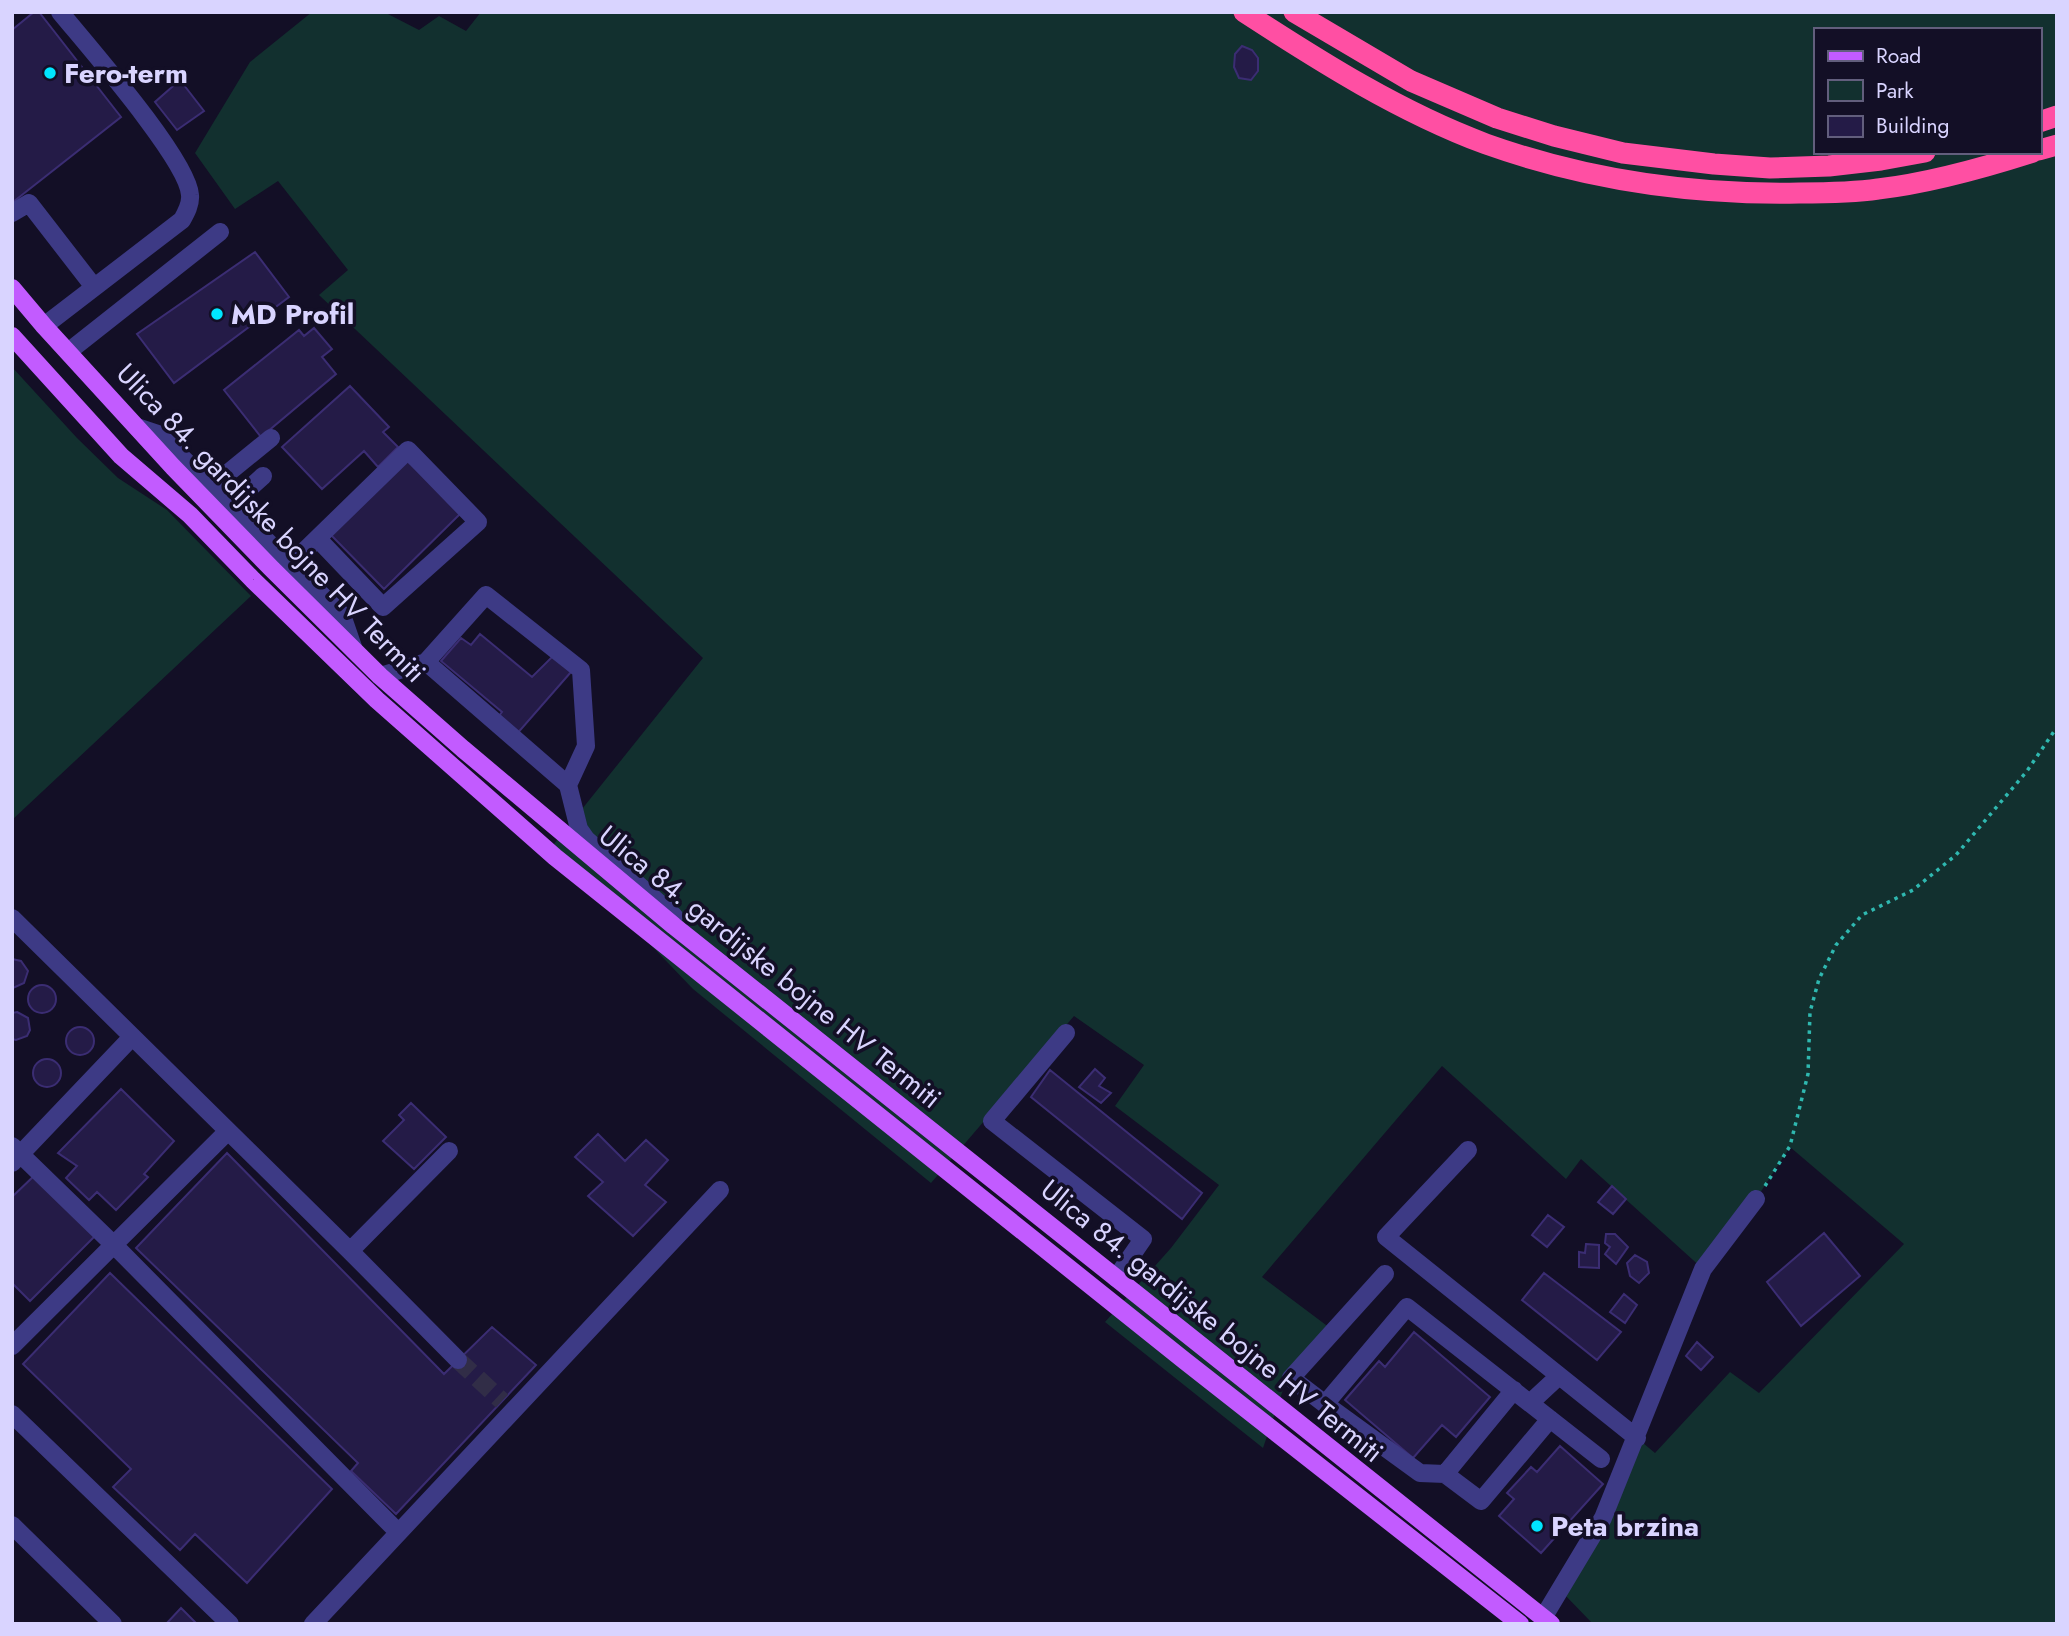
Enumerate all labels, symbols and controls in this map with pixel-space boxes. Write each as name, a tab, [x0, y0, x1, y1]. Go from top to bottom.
legend	[1814, 28, 2041, 154]
text: Road	[1876, 41, 1921, 71]
place label: Fero-term	[64, 53, 188, 94]
marker: Fero-term	[42, 65, 58, 81]
text: Park	[1876, 76, 1914, 106]
text: Building	[1876, 111, 1949, 141]
place label: MD Profil	[231, 294, 354, 335]
marker: MD Profil	[209, 306, 225, 322]
street label: Ulica 84. gardijske bojne HV Termiti	[107, 354, 435, 692]
street label: Ulica 84. gardijske bojne HV Termiti	[590, 816, 950, 1118]
street label: Ulica 84. gardijske bojne HV Termiti	[1032, 1170, 1392, 1472]
place label: Peta brzina	[1551, 1506, 1699, 1547]
marker: Peta brzina	[1529, 1518, 1545, 1534]

